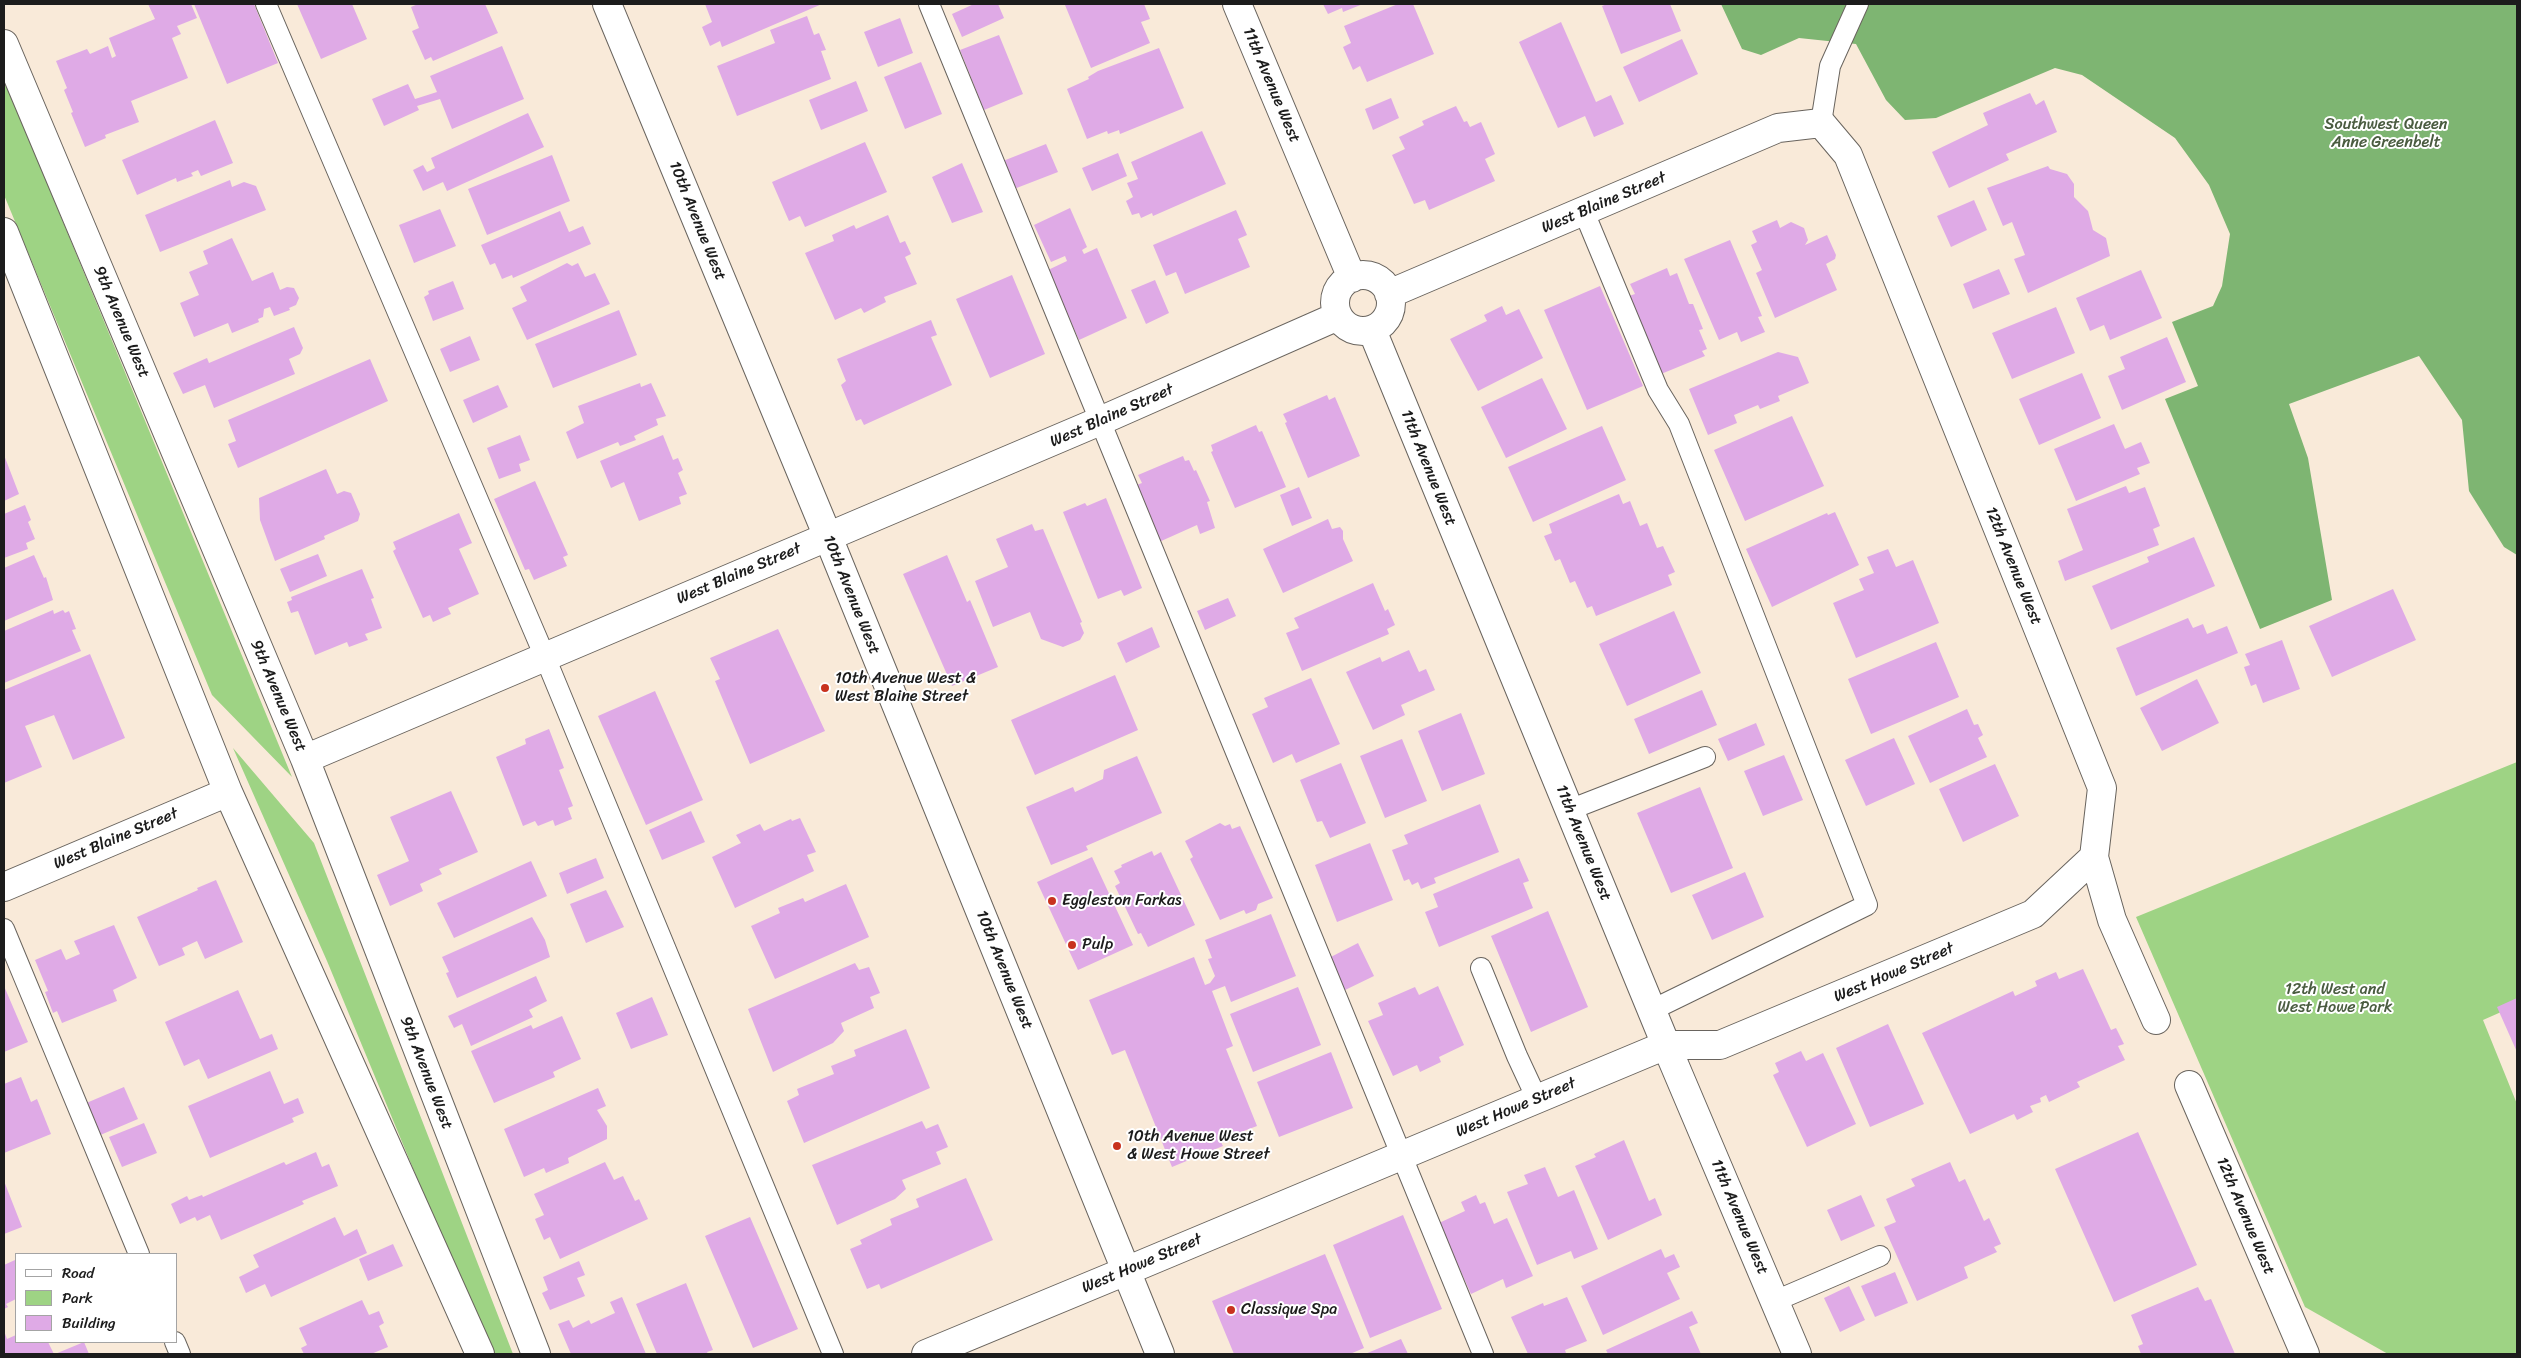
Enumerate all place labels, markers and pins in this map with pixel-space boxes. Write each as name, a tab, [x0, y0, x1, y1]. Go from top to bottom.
place label: 10th Avenue West & West Blaine Street	[835, 669, 976, 707]
marker: 10th Avenue West & West Blaine Street	[819, 682, 831, 694]
place label: Eggleston Farkas	[1062, 891, 1182, 911]
marker: Eggleston Farkas	[1046, 895, 1058, 907]
place label: Pulp	[1082, 935, 1113, 955]
marker: Pulp	[1066, 939, 1078, 951]
place label: 10th Avenue West & West Howe Street	[1127, 1127, 1270, 1165]
marker: 10th Avenue West & West Howe Street	[1111, 1140, 1123, 1152]
place label: Classique Spa	[1241, 1300, 1337, 1320]
marker: Classique Spa	[1225, 1304, 1237, 1316]

